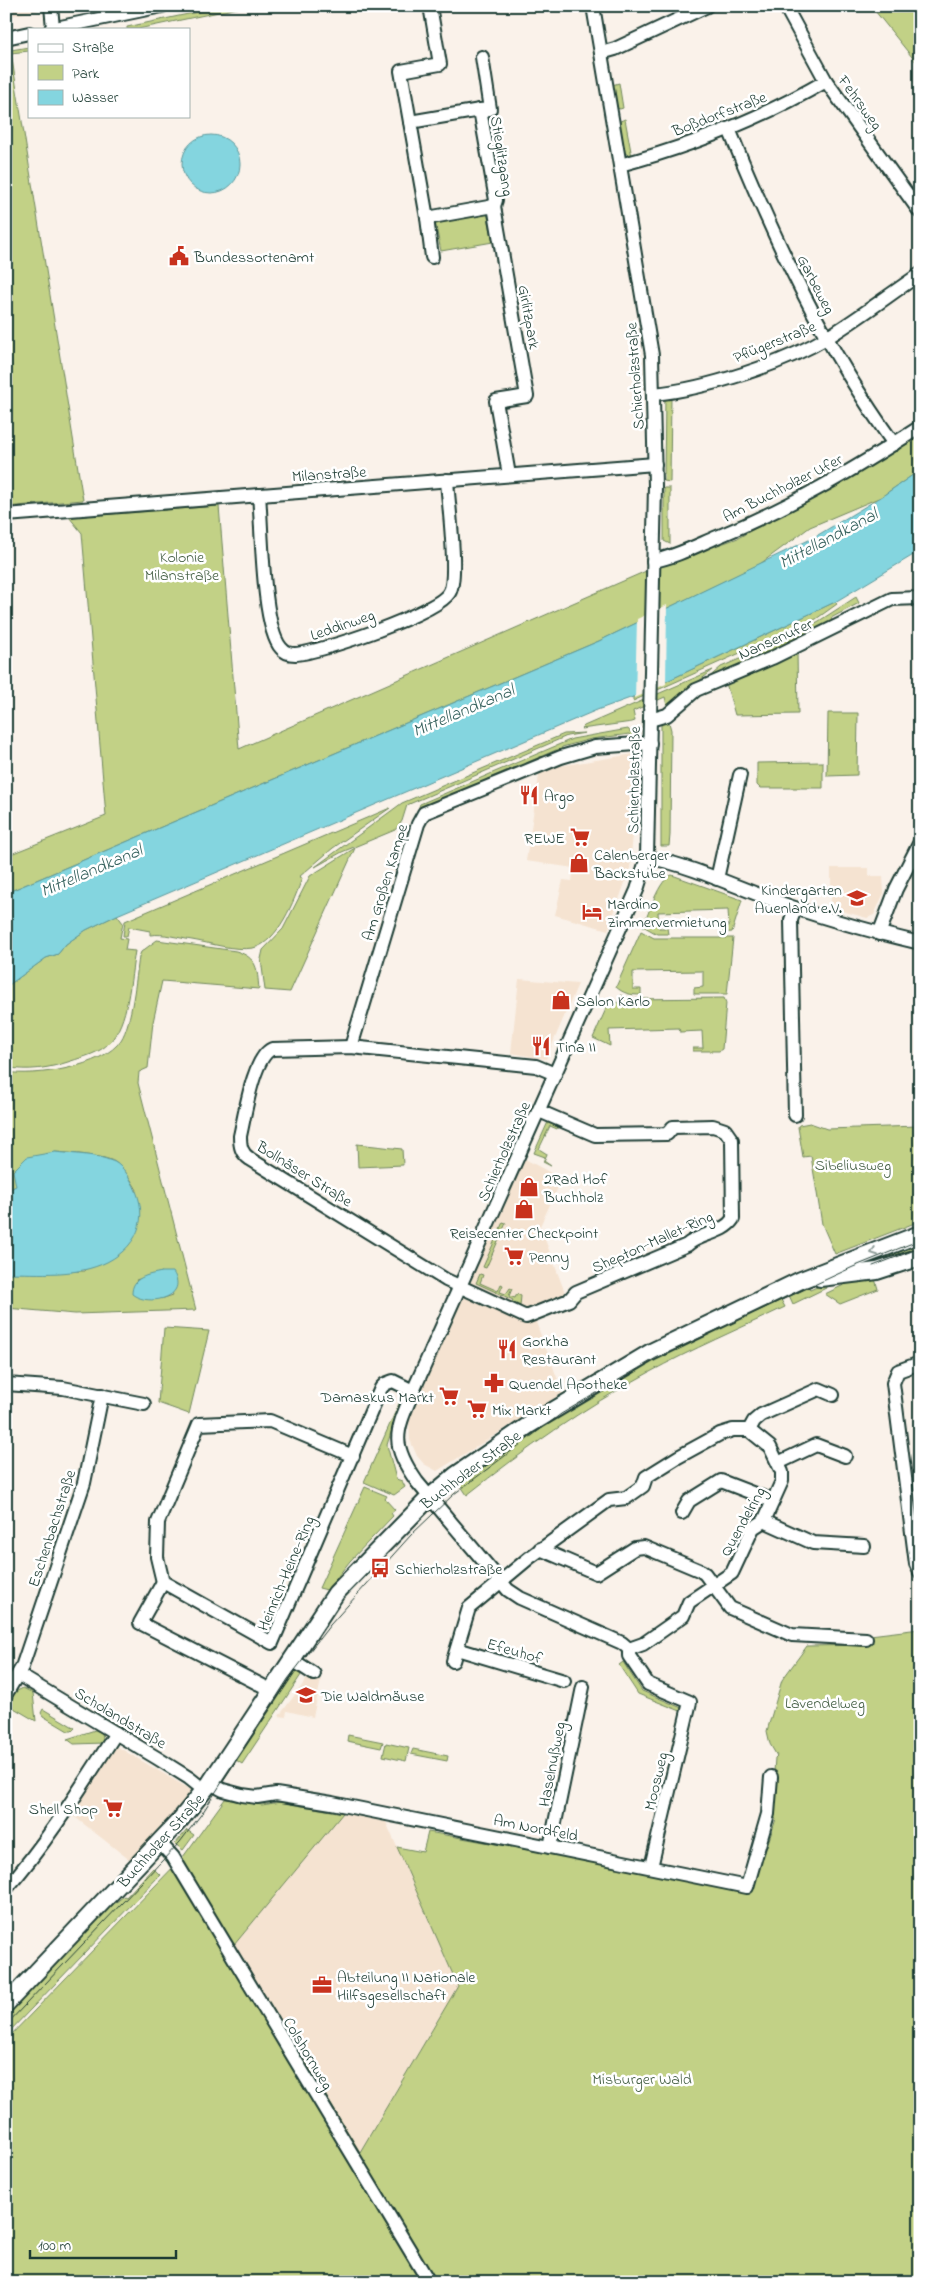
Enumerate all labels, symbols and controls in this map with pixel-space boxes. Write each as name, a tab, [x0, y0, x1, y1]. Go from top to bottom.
legend	[28, 28, 190, 118]
text: Straße	[72, 37, 114, 59]
text: Park	[72, 63, 100, 85]
street label: Fehrsweg	[831, 70, 888, 136]
street label: Boßdorfstraße	[668, 86, 771, 144]
text: Wasser	[72, 87, 119, 109]
street label: Stieglitzgang	[483, 115, 519, 198]
public building icon: Bundessortenamt	[168, 245, 190, 267]
place label: Bundessortenamt	[193, 246, 315, 270]
street label: Garbeweg	[790, 251, 840, 319]
street label: Girlitzpark	[511, 283, 546, 352]
street label: Pflügerstraße	[730, 315, 821, 370]
street label: Schierholzstraße	[620, 321, 652, 430]
street label: Am Buchholzer Ufer	[719, 448, 847, 529]
street label: Milanstraße	[291, 460, 368, 490]
water label: Mittellandkanal	[775, 502, 885, 577]
park label: Kolonie Milanstraße	[145, 546, 220, 588]
street label: Leddinweg	[307, 604, 378, 648]
street label: Nansenufer	[735, 613, 817, 667]
water label: Mittellandkanal	[409, 678, 521, 745]
street label: Schierholzstraße	[622, 725, 648, 834]
restaurant icon: Argo	[518, 784, 540, 806]
place label: Argo	[544, 785, 574, 809]
street label: Am Großen Kampe	[357, 820, 415, 944]
supermarket icon: REWE	[569, 826, 591, 848]
place label: REWE	[524, 827, 565, 851]
water label: Mittellandkanal	[37, 838, 149, 905]
place label: Calenberger Backstube	[593, 844, 669, 886]
shop icon: Calenberger Backstube	[568, 852, 590, 874]
place label: Kindergarten Auenland e.V.	[755, 879, 842, 921]
school or university icon: Kindergarten Auenland e.V.	[846, 887, 868, 909]
place label: Mardino Zimmervermietung	[607, 893, 727, 935]
hotel icon: Mardino Zimmervermietung	[581, 901, 603, 923]
shop icon: Salon Karlo	[550, 989, 572, 1011]
place label: Salon Karlo	[576, 990, 650, 1014]
restaurant icon: Tina II	[530, 1035, 552, 1057]
place label: Tina II	[556, 1036, 596, 1060]
street label: Schierholzstraße	[472, 1097, 538, 1206]
street label: Bollnäser Straße	[251, 1135, 357, 1214]
park label: Sibeliusweg	[815, 1154, 891, 1178]
place label: 2Rad Hof Buchholz	[543, 1168, 608, 1210]
shop icon: 2Rad Hof Buchholz	[518, 1176, 540, 1198]
shop icon: Reisecenter Checkpoint	[513, 1198, 535, 1220]
street label: Shepton-Mallet-Ring	[588, 1205, 717, 1280]
place label: Reisecenter Checkpoint	[450, 1222, 599, 1246]
supermarket icon: Penny	[503, 1245, 525, 1267]
place label: Penny	[529, 1246, 569, 1270]
one-way arrow	[870, 1246, 879, 1256]
place label: Gorkha Restaurant	[522, 1330, 597, 1372]
restaurant icon: Gorkha Restaurant	[496, 1338, 518, 1360]
pharmacy icon: Quendel Apotheke	[483, 1372, 505, 1394]
place label: Quendel Apotheke	[509, 1373, 628, 1397]
supermarket icon: Damaskus Markt	[438, 1385, 460, 1407]
place label: Damaskus Markt	[319, 1386, 435, 1410]
supermarket icon: Mix Markt	[466, 1398, 488, 1420]
place label: Mix Markt	[492, 1399, 552, 1423]
street label: Buchholzer Straße	[415, 1424, 527, 1517]
street label: Eschenbachstraße	[23, 1466, 83, 1590]
street label: Quendelring	[715, 1483, 773, 1561]
street label: Heinrich-Heine-Ring	[252, 1512, 322, 1635]
bus stop icon: Schierholzstraße	[369, 1557, 391, 1579]
place label: Schierholzstraße	[395, 1558, 503, 1582]
street label: Efeuhof	[484, 1633, 546, 1671]
street label: Scholandstraße	[69, 1682, 171, 1756]
school or university icon: Die Waldmäuse	[295, 1684, 317, 1706]
place label: Die Waldmäuse	[320, 1685, 425, 1709]
park label: Lavendelweg	[785, 1692, 865, 1716]
street label: Haselnußweg	[533, 1720, 573, 1809]
street label: Moosweg	[639, 1750, 675, 1813]
street label: Buchholzer Straße	[112, 1788, 211, 1895]
supermarket icon: Shell Shop	[102, 1797, 124, 1819]
place label: Shell Shop	[29, 1798, 98, 1822]
street label: Am Nordfeld	[491, 1809, 580, 1849]
place label: Abteilung II Nationale Hilfsgesellschaft	[337, 1966, 476, 2008]
office icon: Abteilung II Nationale Hilfsgesellschaft	[311, 1974, 333, 1996]
street label: Colshornweg	[276, 2013, 338, 2095]
park label: Misburger Wald	[592, 2068, 692, 2092]
scale bar	[30, 2228, 176, 2260]
text: 100 m	[38, 2235, 71, 2257]

